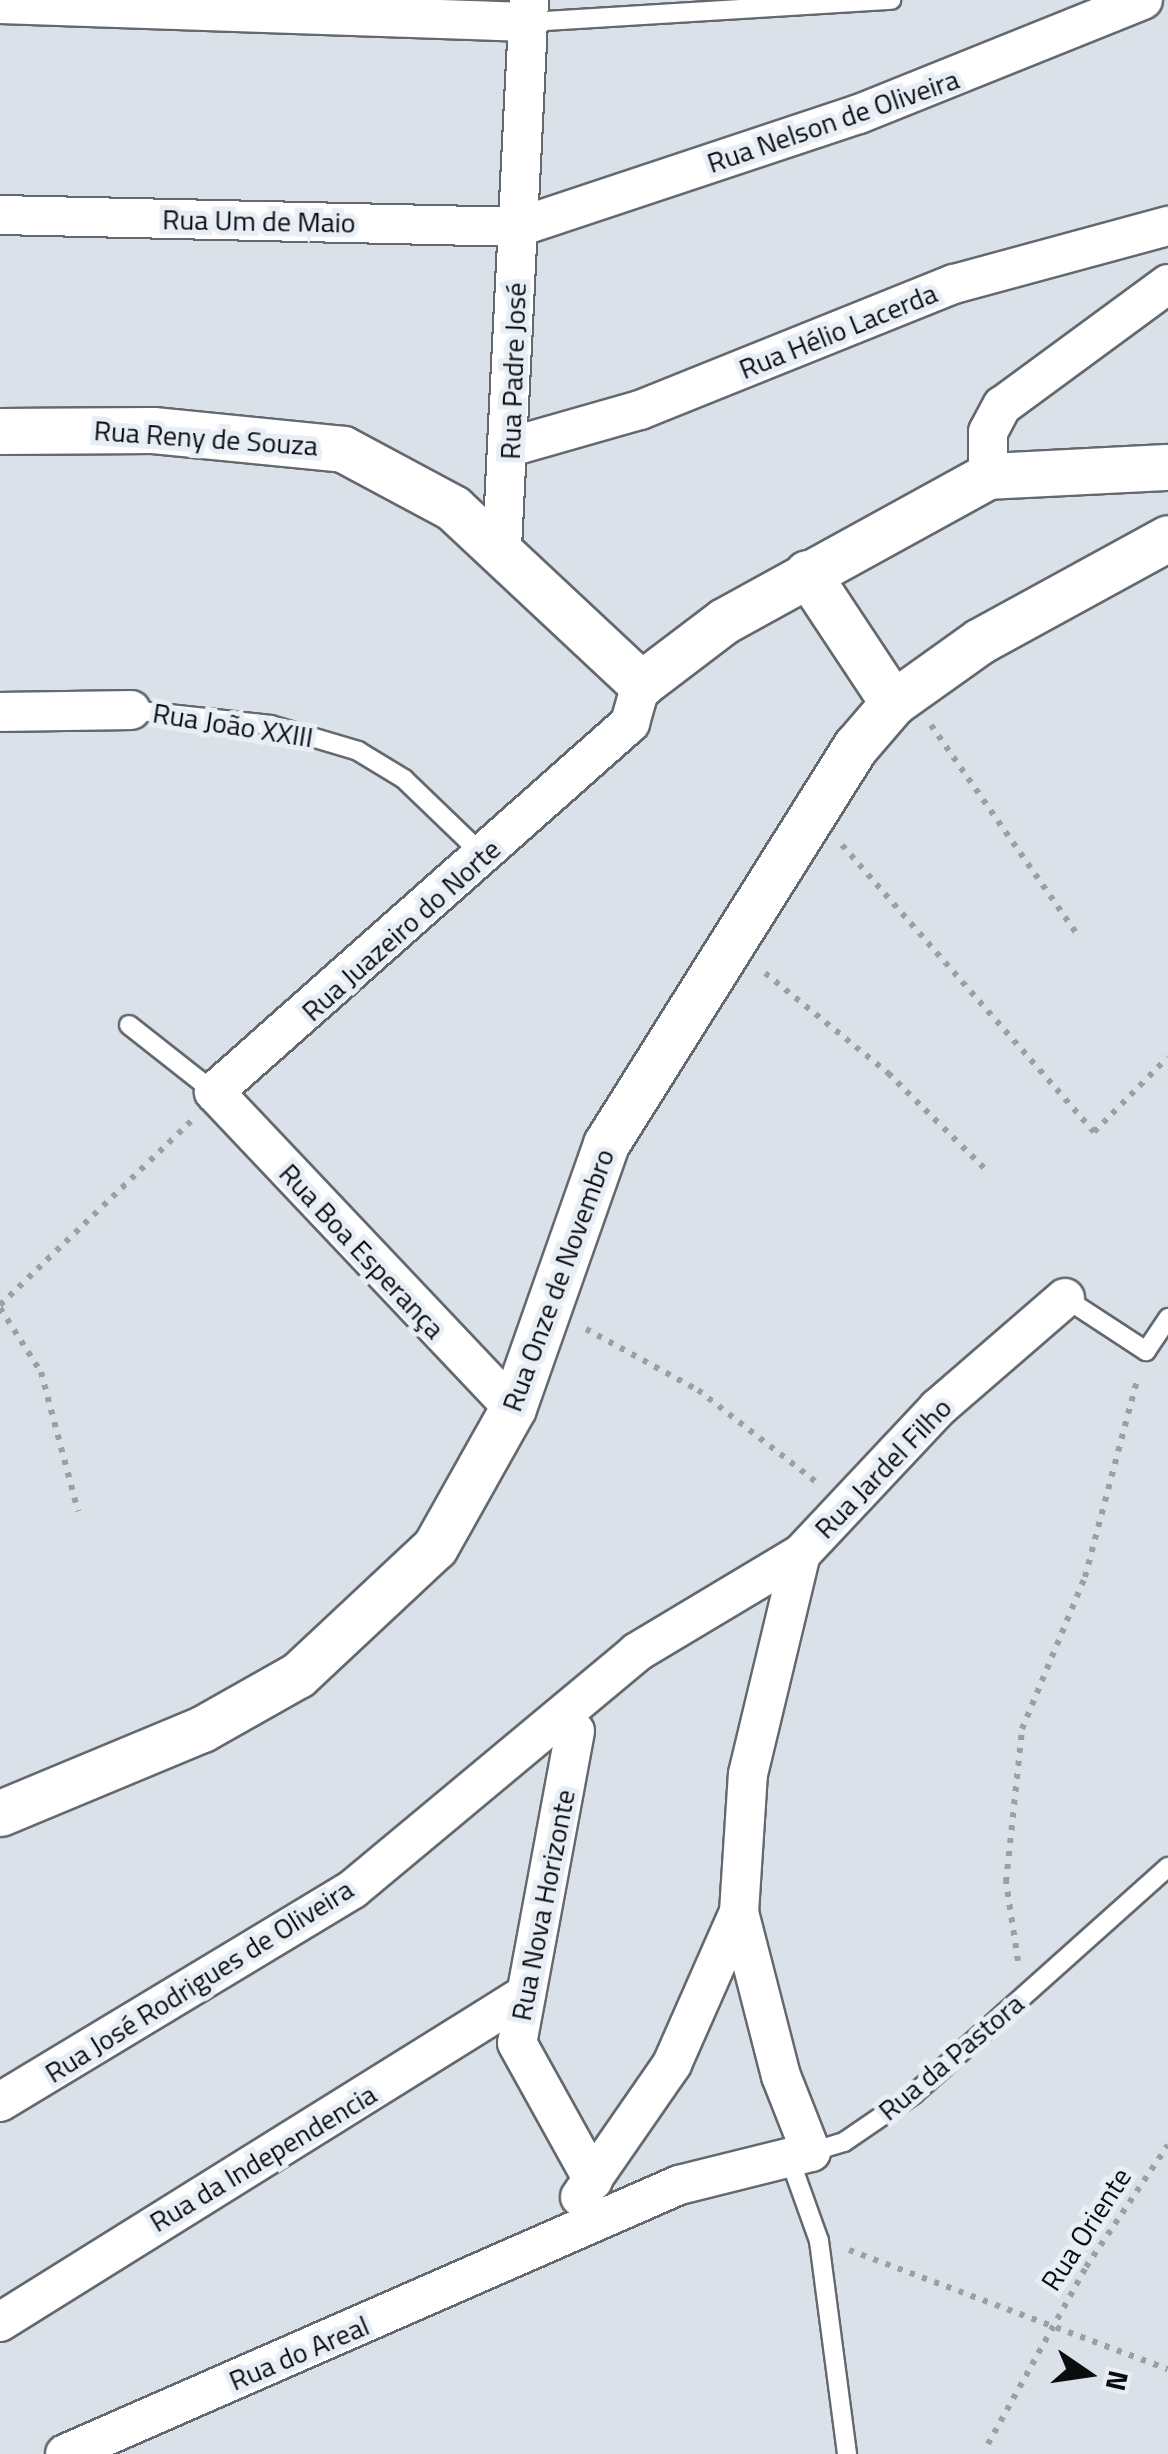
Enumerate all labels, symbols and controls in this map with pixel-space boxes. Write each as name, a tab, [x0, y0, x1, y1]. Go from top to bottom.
street label: Rua Nelson de Oliveira	[703, 62, 963, 180]
street label: Rua Um de Maio	[162, 203, 356, 239]
street label: Rua Hélio Lacerda	[734, 276, 942, 386]
street label: Rua Padre José	[493, 282, 533, 460]
street label: Rua Reny de Souza	[93, 413, 319, 463]
street label: Rua João XXIII	[150, 696, 316, 754]
street label: Rua Juazeiro do Norte	[295, 832, 507, 1028]
street label: Rua Onze de Novembro	[495, 1144, 621, 1416]
street label: Rua Boa Esperança	[272, 1157, 452, 1345]
street label: Rua Jardel Filho	[808, 1391, 958, 1545]
street label: Rua Nova Horizonte	[504, 1787, 582, 2023]
street label: Rua José Rodrigues de Oliveira	[39, 1872, 359, 2090]
street label: Rua da Pastora	[872, 1987, 1030, 2127]
street label: Rua da Independencia	[144, 2077, 382, 2239]
street label: Rua Oriente	[1034, 2161, 1138, 2297]
street label: Rua do Areal	[224, 2308, 374, 2398]
north arrow	[1038, 2324, 1138, 2424]
text: N	[1095, 2367, 1141, 2395]

